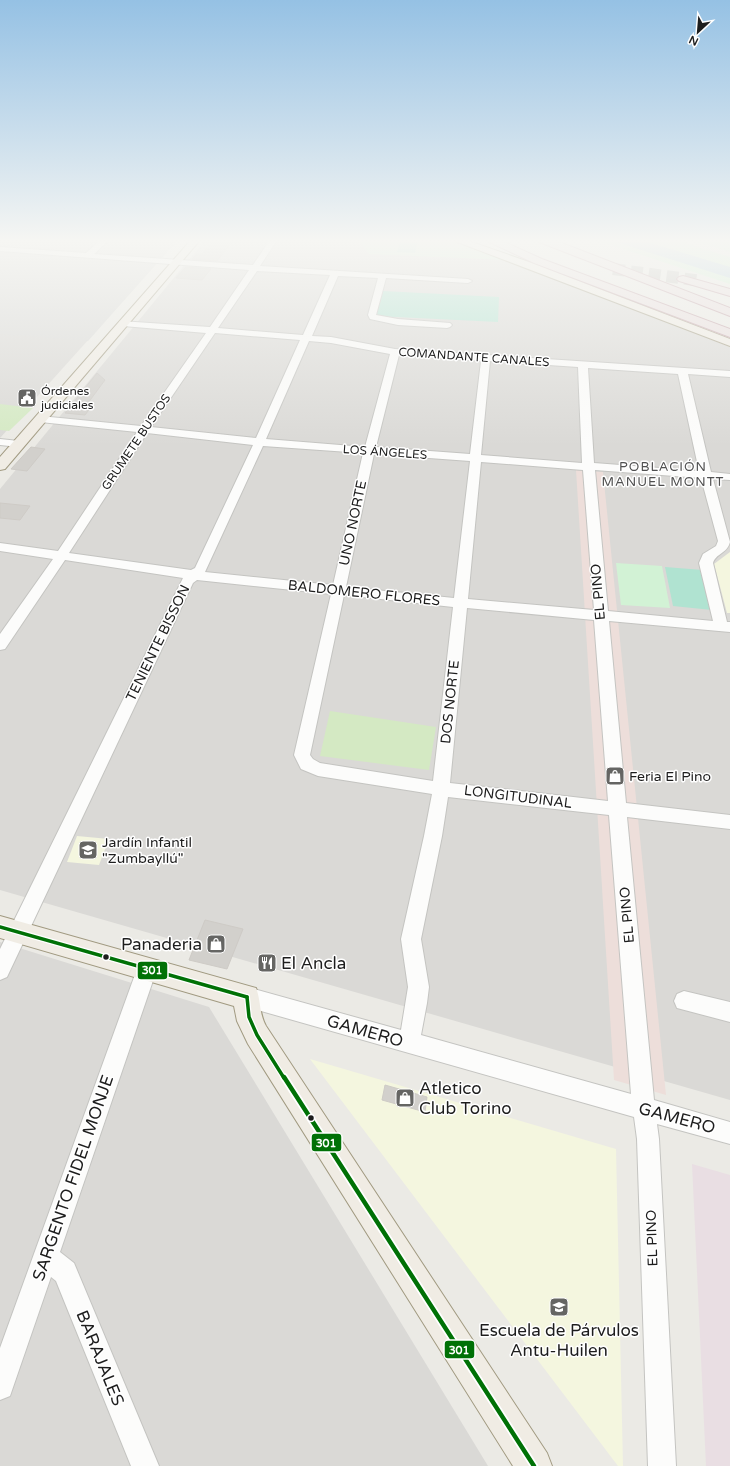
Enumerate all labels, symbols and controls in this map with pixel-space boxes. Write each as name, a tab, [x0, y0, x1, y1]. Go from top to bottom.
north arrow	[678, 12, 718, 52]
text: N	[687, 33, 701, 48]
street label: COMANDANTE CANALES	[398, 345, 550, 369]
place label: Órdenes judiciales	[40, 384, 94, 412]
public building icon: Órdenes judiciales	[16, 387, 38, 409]
street label: GRUMETE BUSTOS	[99, 391, 173, 493]
street label: LOS ÁNGELES	[342, 442, 428, 462]
district label: POBLACIÓN MANUEL MONTT	[601, 459, 725, 490]
street label: UNO NORTE	[336, 479, 370, 567]
street label: EL PINO	[587, 563, 609, 621]
street label: BALDOMERO FLORES	[287, 577, 441, 609]
street label: TENIENTE BISSON	[122, 582, 194, 704]
street label: DOS NORTE	[437, 659, 463, 745]
shop icon: Feria El Pino	[604, 765, 626, 787]
place label: Feria El Pino	[629, 768, 711, 785]
street label: LONGITUDINAL	[463, 782, 573, 812]
place label: Jardín Infantil "Zumbayllú"	[102, 834, 192, 867]
school or university icon: Jardín Infantil "Zumbayllú"	[77, 839, 99, 861]
street label: EL PINO	[616, 886, 638, 944]
shop icon: Panaderia	[205, 933, 227, 955]
place label: Panaderia	[121, 934, 202, 955]
unlabelled marker	[101, 952, 111, 962]
restaurant icon: El Ancla	[256, 952, 278, 974]
place label: El Ancla	[281, 953, 346, 974]
line badge: 301	[137, 961, 168, 980]
text: 301	[142, 964, 162, 977]
street label: GAMERO	[324, 1010, 406, 1052]
street label: SARGENTO FIDEL MONJE	[28, 1072, 118, 1284]
place label: Atletico Club Torino	[419, 1078, 512, 1119]
shop icon: Atletico Club Torino	[394, 1087, 416, 1109]
street label: GAMERO	[636, 1098, 718, 1138]
unlabelled marker	[306, 1113, 316, 1123]
line badge: 301	[311, 1133, 342, 1152]
text: 301	[316, 1137, 336, 1150]
street label: EL PINO	[643, 1209, 661, 1267]
school or university icon: Escuela de Párvulos Antu-Huilen	[548, 1296, 570, 1318]
street label: BARAJALES	[71, 1307, 129, 1409]
place label: Escuela de Párvulos Antu-Huilen	[479, 1320, 639, 1361]
line badge: 301	[444, 1340, 475, 1359]
text: 301	[449, 1344, 469, 1357]

